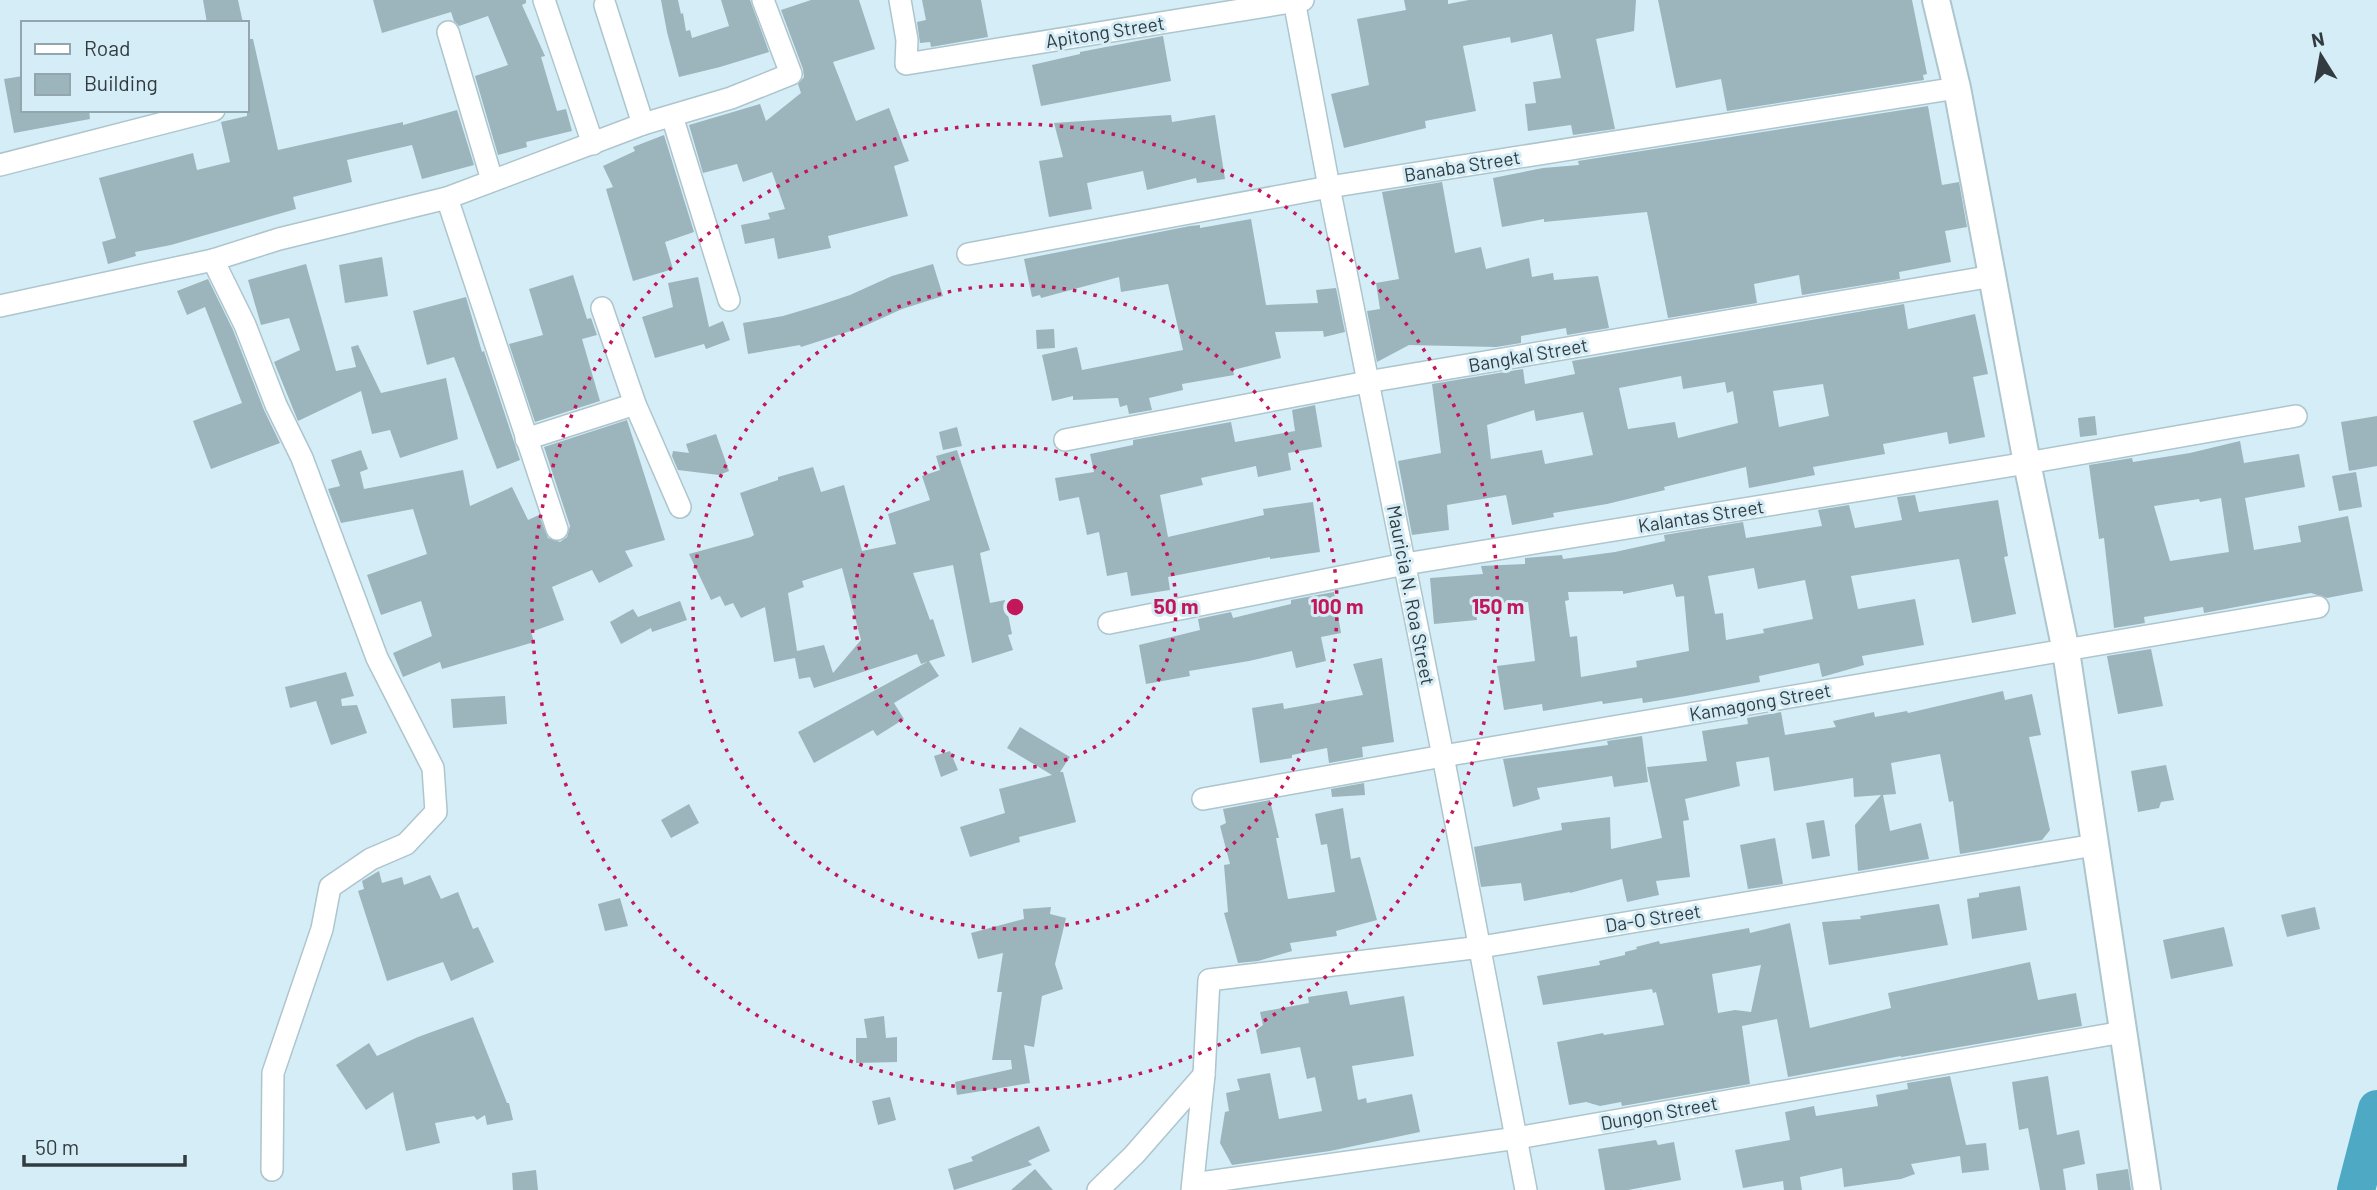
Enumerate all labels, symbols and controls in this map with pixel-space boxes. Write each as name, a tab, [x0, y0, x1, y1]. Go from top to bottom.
street label: Apitong Street	[1044, 11, 1166, 52]
legend	[21, 21, 248, 112]
north arrow	[2286, 21, 2356, 91]
text: N	[2309, 26, 2326, 51]
text: Road	[84, 35, 130, 60]
text: Building	[84, 70, 158, 95]
street label: Banaba Street	[1402, 145, 1522, 186]
street label: Bangkal Street	[1466, 333, 1589, 376]
street label: Kalantas Street	[1636, 494, 1765, 537]
street label: Mauricia N. Roa Street	[1383, 503, 1440, 687]
text: 50 m	[1153, 593, 1199, 618]
text: 100 m	[1310, 593, 1364, 618]
text: 150 m	[1472, 593, 1524, 618]
centre of rings	[1003, 595, 1027, 619]
street label: Kamagong Street	[1687, 678, 1832, 725]
street label: Da-O Street	[1604, 899, 1702, 936]
street label: Dungon Street	[1599, 1091, 1719, 1134]
scale bar	[24, 1124, 186, 1168]
text: 50 m	[35, 1134, 79, 1159]

